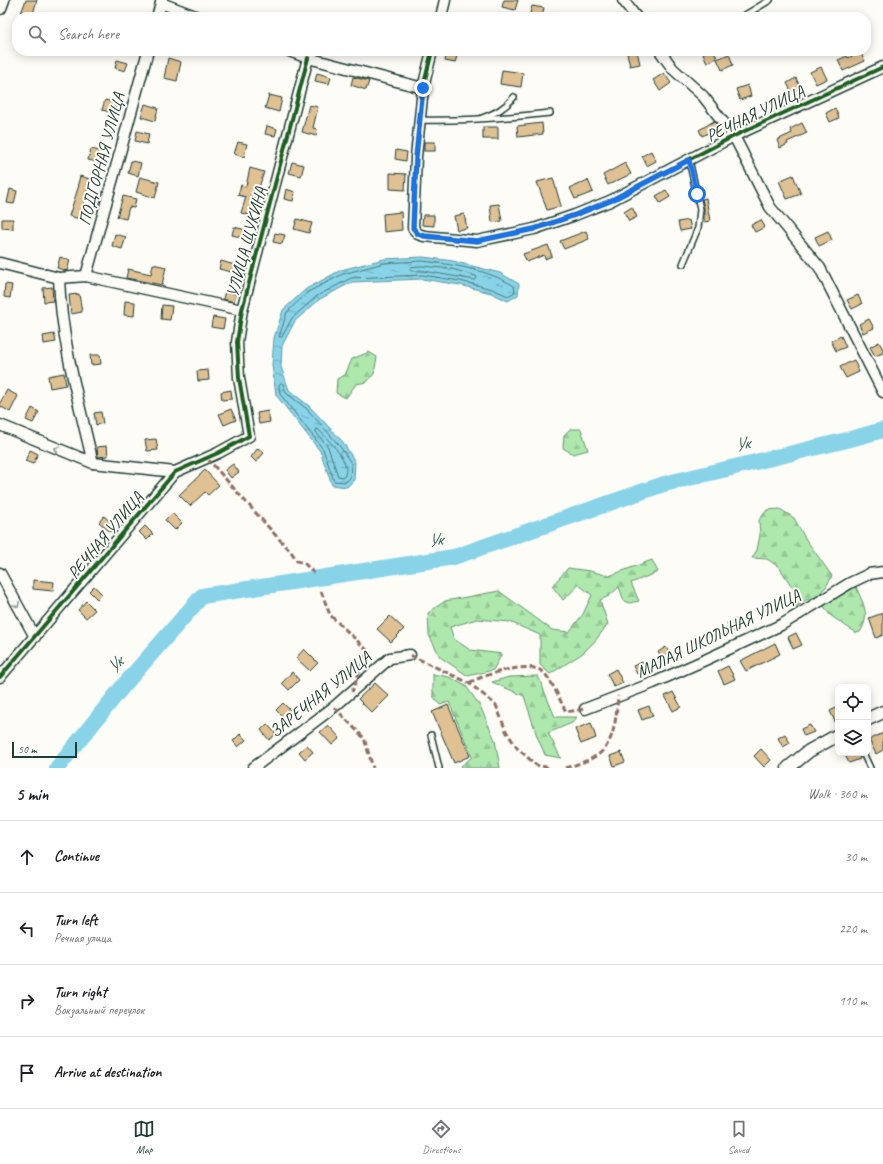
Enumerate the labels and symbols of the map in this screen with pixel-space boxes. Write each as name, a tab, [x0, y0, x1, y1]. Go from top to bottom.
route end	[414, 79, 432, 97]
street label: РЕЧНАЯ УЛИЦА	[703, 80, 808, 146]
street label: ПОДГОРНАЯ УЛИЦА	[74, 89, 130, 228]
street label: УЛИЦА ЩУКИНА	[222, 184, 271, 299]
route start	[688, 185, 706, 203]
water label: Ук	[732, 431, 755, 456]
one-way arrow	[54, 445, 61, 453]
street label: РЕЧНАЯ УЛИЦА	[63, 487, 148, 583]
water label: Ук	[426, 527, 447, 552]
street label: МАЛАЯ ШКОЛЬНАЯ УЛИЦА	[633, 584, 804, 682]
one-way arrow	[13, 601, 20, 608]
street label: ЗАРЕЧНАЯ УЛИЦА	[265, 646, 376, 742]
water label: Ук	[102, 650, 130, 678]
scale bar	[12, 740, 77, 759]

